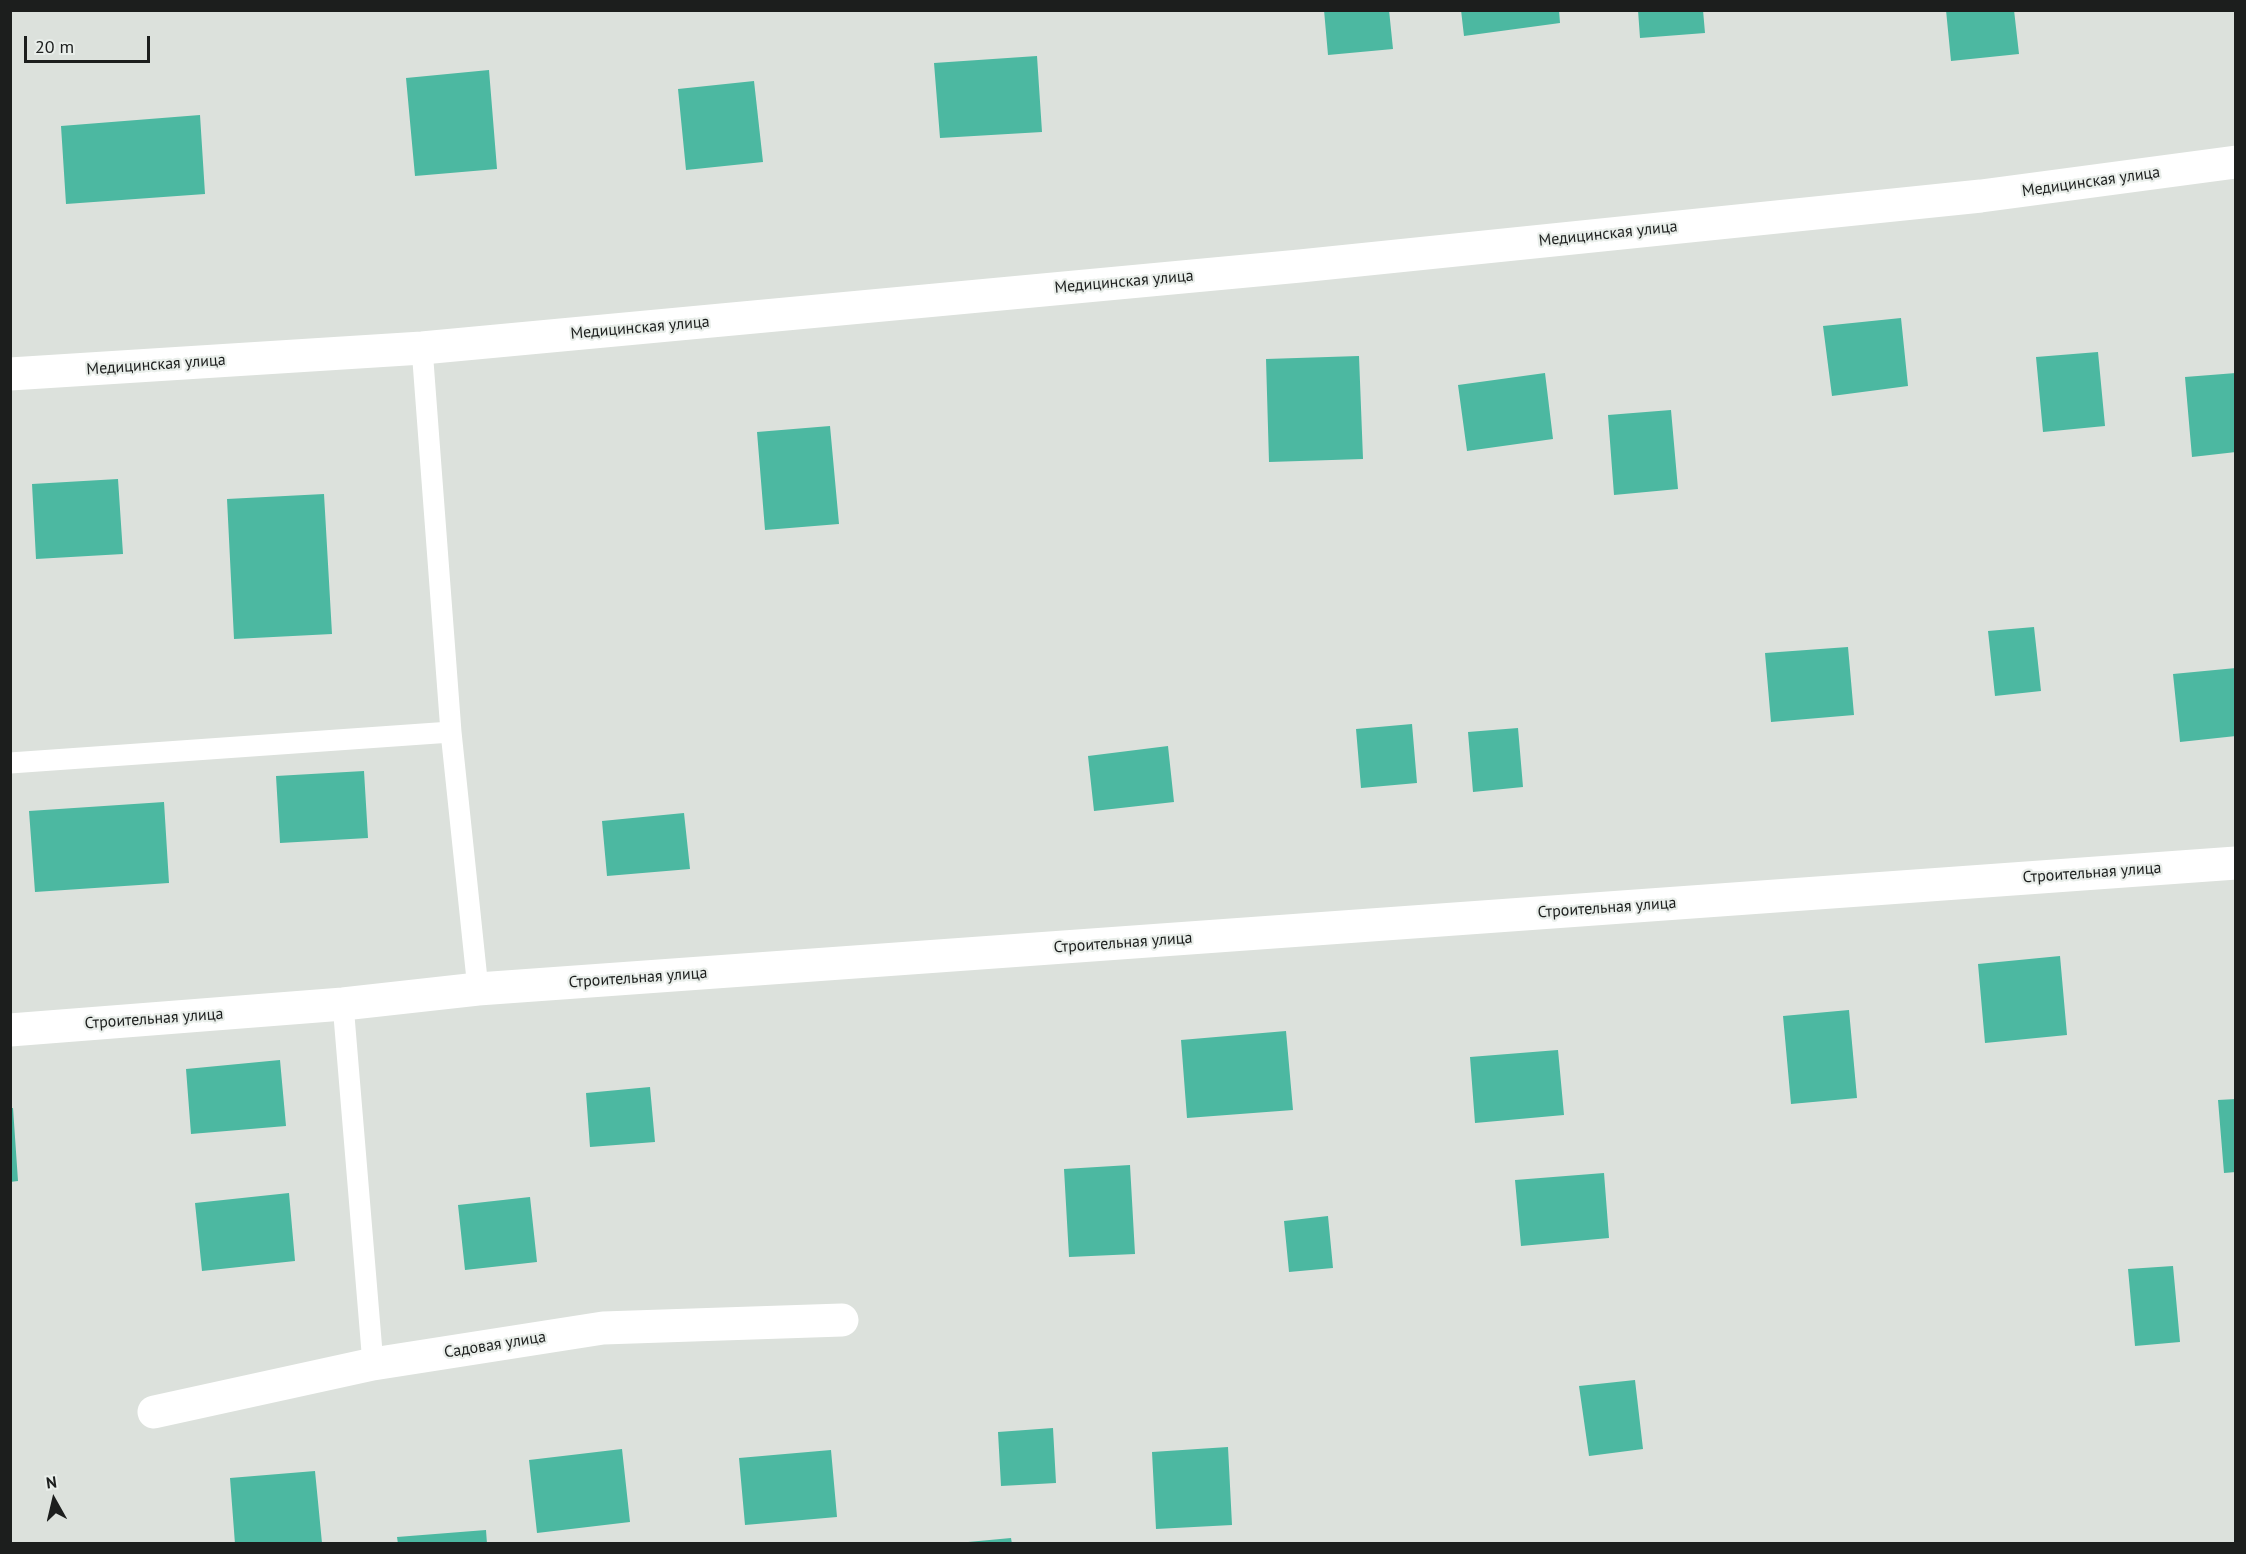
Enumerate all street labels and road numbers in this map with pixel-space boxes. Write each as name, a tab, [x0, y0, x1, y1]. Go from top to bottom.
street label: Медицинская улица	[2021, 163, 2161, 201]
street label: Медицинская улица	[1538, 217, 1678, 251]
street label: Медицинская улица	[1054, 266, 1194, 298]
street label: Медицинская улица	[570, 312, 710, 344]
street label: Медицинская улица	[86, 351, 226, 379]
street label: Строительная улица	[2022, 859, 2162, 887]
street label: Строительная улица	[1537, 894, 1677, 922]
street label: Строительная улица	[1053, 929, 1193, 957]
street label: Строительная улица	[568, 964, 708, 992]
street label: Строительная улица	[84, 1005, 224, 1033]
street label: Садовая улица	[443, 1327, 547, 1363]

